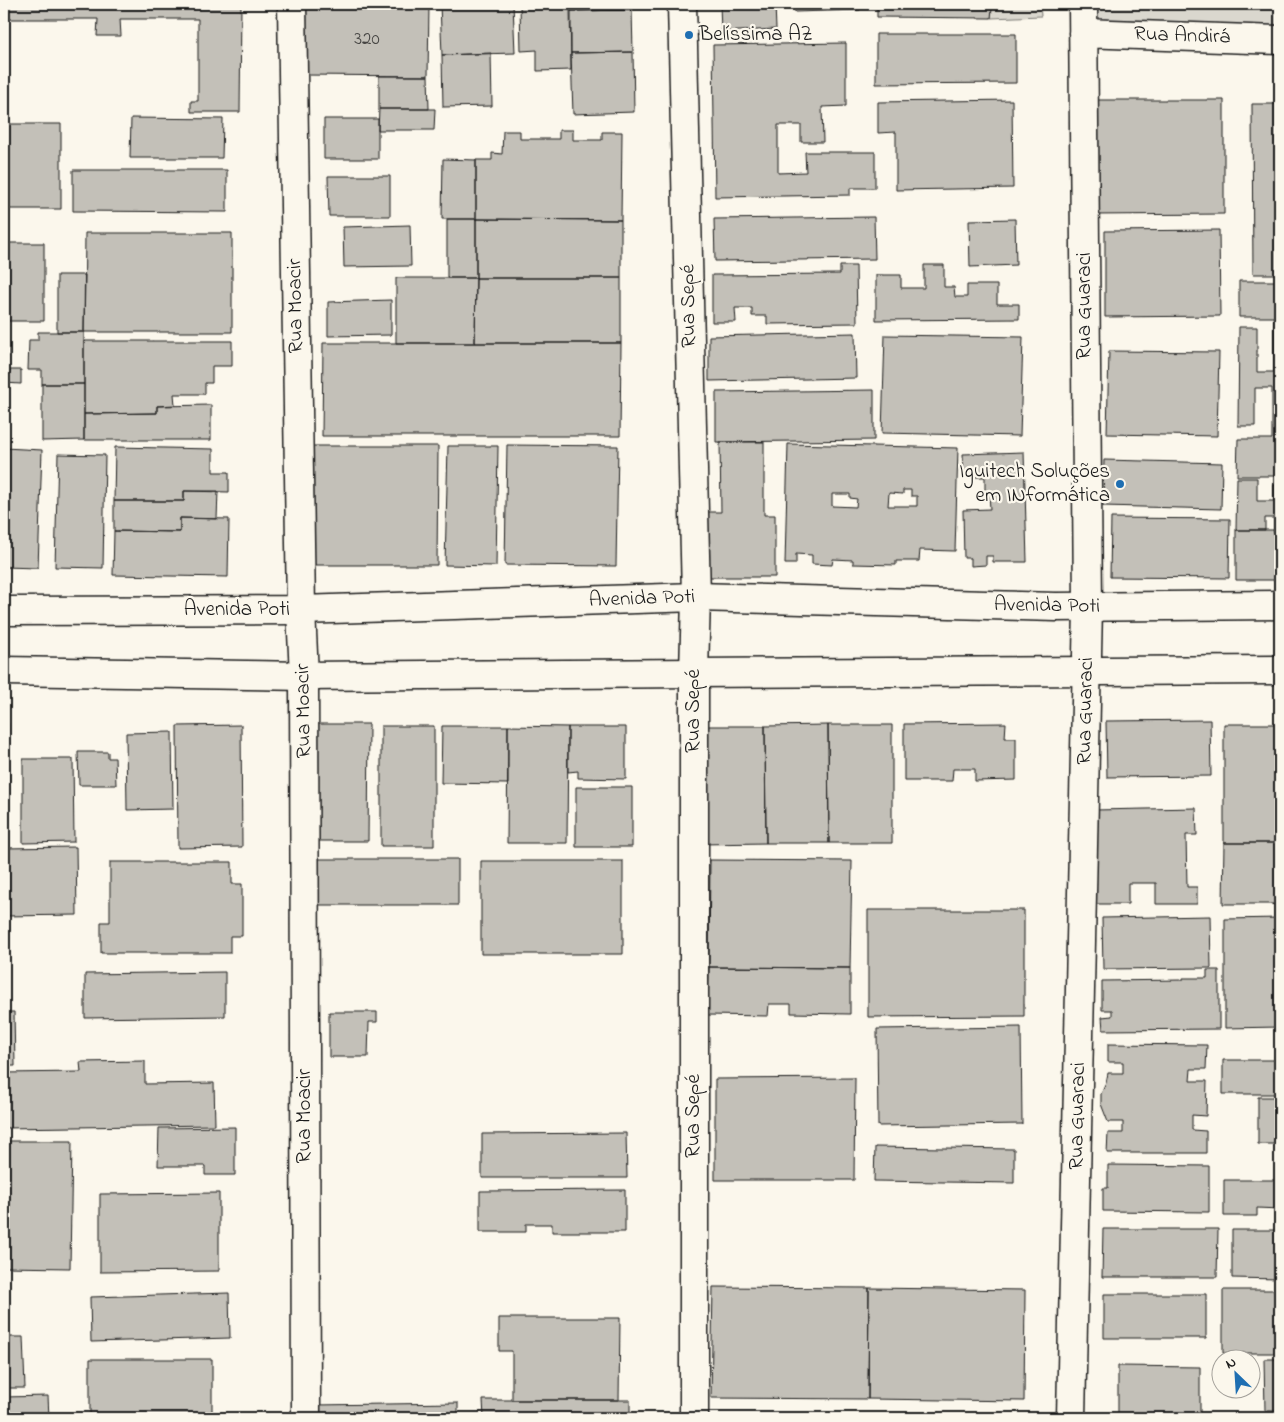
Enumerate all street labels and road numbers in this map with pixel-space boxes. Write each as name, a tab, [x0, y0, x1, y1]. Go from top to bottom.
street label: Rua Andirá	[1133, 19, 1231, 53]
street label: Rua Guaraci	[1070, 252, 1100, 360]
street label: Rua Moacir	[280, 258, 312, 354]
street label: Rua Sepé	[673, 263, 705, 348]
street label: Avenida Poti	[588, 582, 696, 616]
street label: Avenida Poti	[994, 590, 1100, 622]
street label: Avenida Poti	[184, 595, 290, 625]
street label: Rua Guaraci	[1070, 657, 1102, 765]
street label: Rua Moacir	[288, 663, 320, 759]
street label: Rua Sepé	[679, 668, 709, 753]
street label: Rua Guaraci	[1062, 1062, 1094, 1170]
street label: Rua Moacir	[290, 1068, 320, 1163]
street label: Rua Sepé	[679, 1073, 709, 1158]

